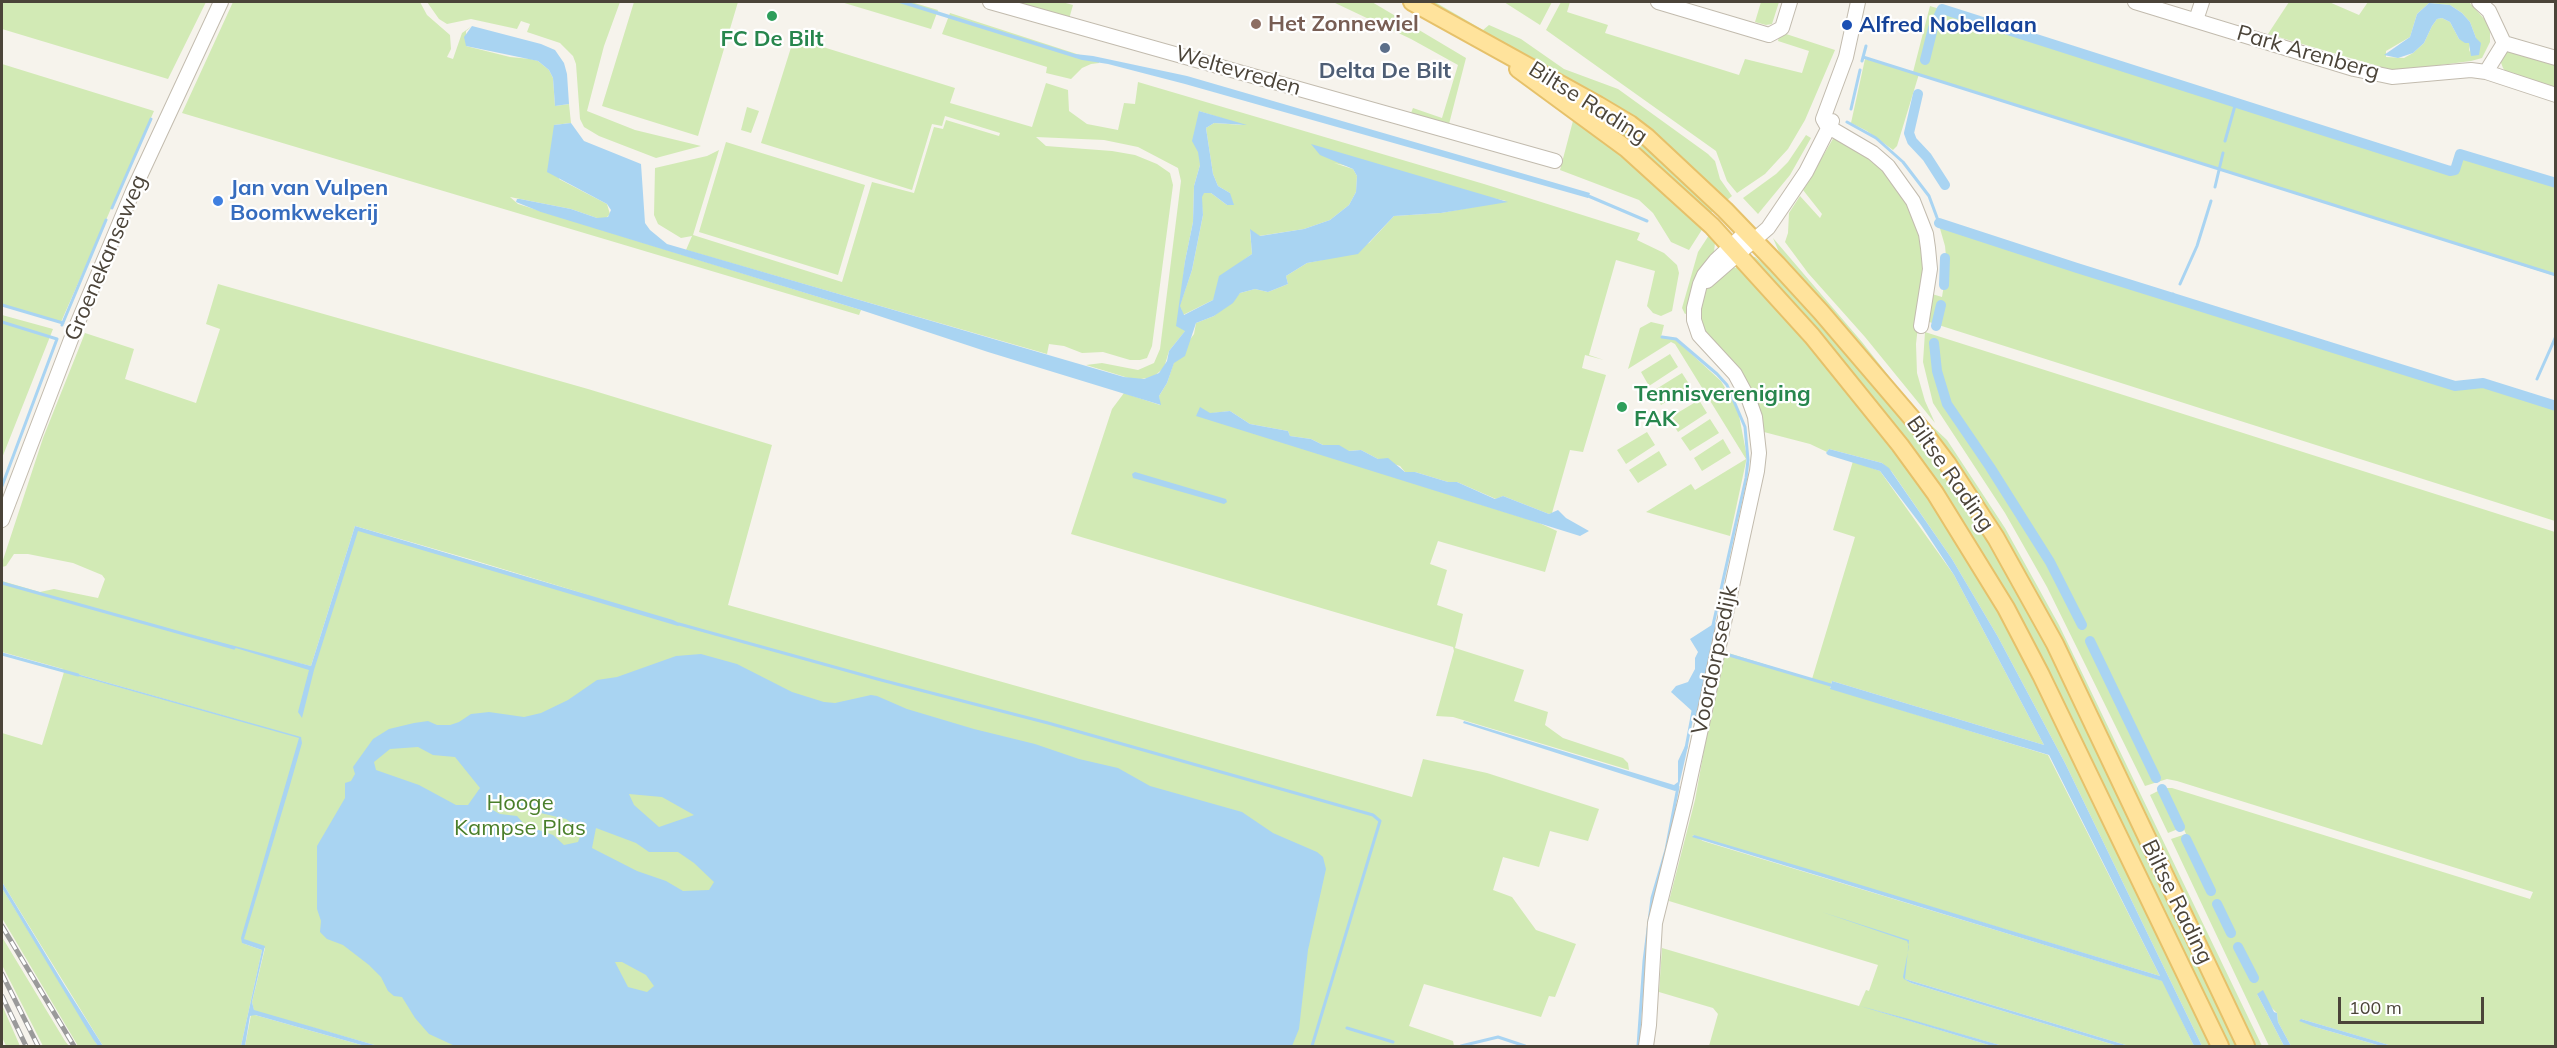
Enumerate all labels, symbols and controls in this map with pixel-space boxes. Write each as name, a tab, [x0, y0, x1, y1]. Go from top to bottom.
marker: FC De Bilt	[765, 9, 779, 23]
place label: Het Zonnewiel	[1268, 11, 1419, 37]
place label: Alfred Nobellaan	[1859, 12, 2037, 38]
marker: Het Zonnewiel	[1249, 17, 1263, 31]
marker: Alfred Nobellaan	[1840, 18, 1854, 32]
street label: Park Arenberg	[2234, 20, 2382, 86]
place label: FC De Bilt	[720, 26, 824, 52]
street label: Weltevreden	[1172, 40, 1304, 102]
marker: Delta De Bilt	[1378, 41, 1392, 55]
street label: Biltse Rading	[1524, 56, 1652, 150]
place label: Delta De Bilt	[1319, 58, 1451, 84]
street label: Groenekanseweg	[59, 171, 153, 345]
place label: Jan van Vulpen Boomkwekerij	[230, 175, 388, 226]
marker: Jan van Vulpen Boomkwekerij	[211, 194, 225, 208]
place label: Tennisvereniging FAK	[1634, 381, 1811, 433]
marker: Tennisvereniging FAK	[1615, 400, 1629, 414]
street label: Biltse Rading	[1901, 411, 1999, 537]
street label: Voordorpsedijk	[1686, 583, 1744, 737]
park label: Hooge Kampse Plas	[454, 790, 586, 842]
street label: Biltse Rading	[2136, 836, 2218, 968]
scale bar	[2341, 985, 2486, 1023]
text: 100 m	[2349, 996, 2402, 1019]

